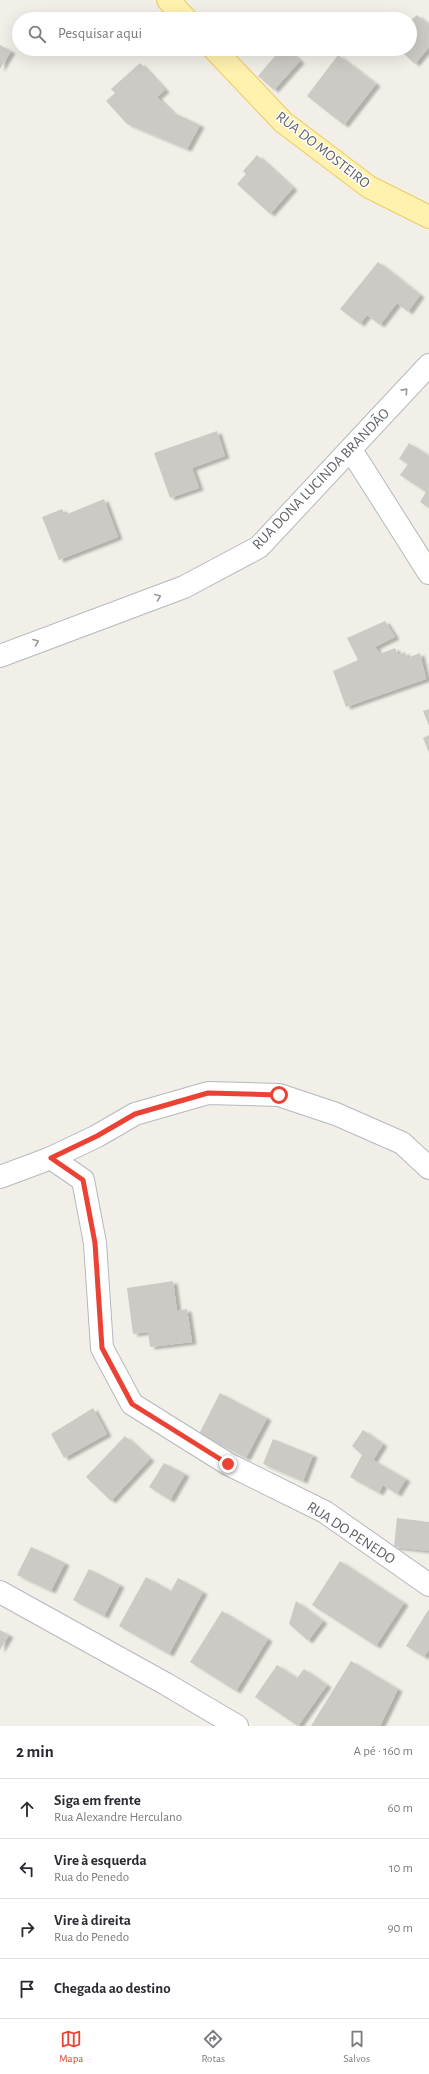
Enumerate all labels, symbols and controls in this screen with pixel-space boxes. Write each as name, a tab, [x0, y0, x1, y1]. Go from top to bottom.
search box	[12, 12, 417, 56]
icon: search	[26, 23, 48, 45]
text: Pesquisar aqui	[58, 26, 142, 41]
street label: RUA DO MOSTEIRO	[273, 109, 373, 191]
one-way arrow	[400, 388, 408, 396]
street label: RUA DONA LUCINDA BRANDÃO	[249, 405, 392, 553]
one-way arrow	[155, 593, 162, 601]
one-way arrow	[33, 639, 40, 647]
route start	[270, 1086, 288, 1104]
route end	[219, 1455, 237, 1473]
street label: RUA DO PENEDO	[304, 1499, 398, 1567]
text: 2 min	[16, 1743, 54, 1760]
text: A pé · 160 m	[353, 1745, 413, 1758]
text: Siga em frente	[54, 1793, 141, 1808]
icon: ahead	[16, 1798, 38, 1820]
text: 60 m	[387, 1802, 413, 1815]
text: Rua Alexandre Herculano	[54, 1811, 182, 1824]
text: Vire à esquerda	[54, 1853, 147, 1868]
icon: left	[16, 1858, 38, 1880]
text: 10 m	[389, 1862, 413, 1875]
text: Rua do Penedo	[54, 1871, 129, 1884]
text: Vire à direita	[54, 1913, 131, 1928]
icon: right	[16, 1918, 38, 1940]
text: 90 m	[387, 1922, 413, 1935]
text: Rua do Penedo	[54, 1931, 129, 1944]
icon: arrive	[16, 1978, 38, 2000]
text: Chegada ao destino	[54, 1981, 171, 1996]
tab: Mapa	[59, 2028, 83, 2065]
tab: Rotas	[201, 2028, 225, 2065]
tab: Salvos	[343, 2028, 370, 2065]

